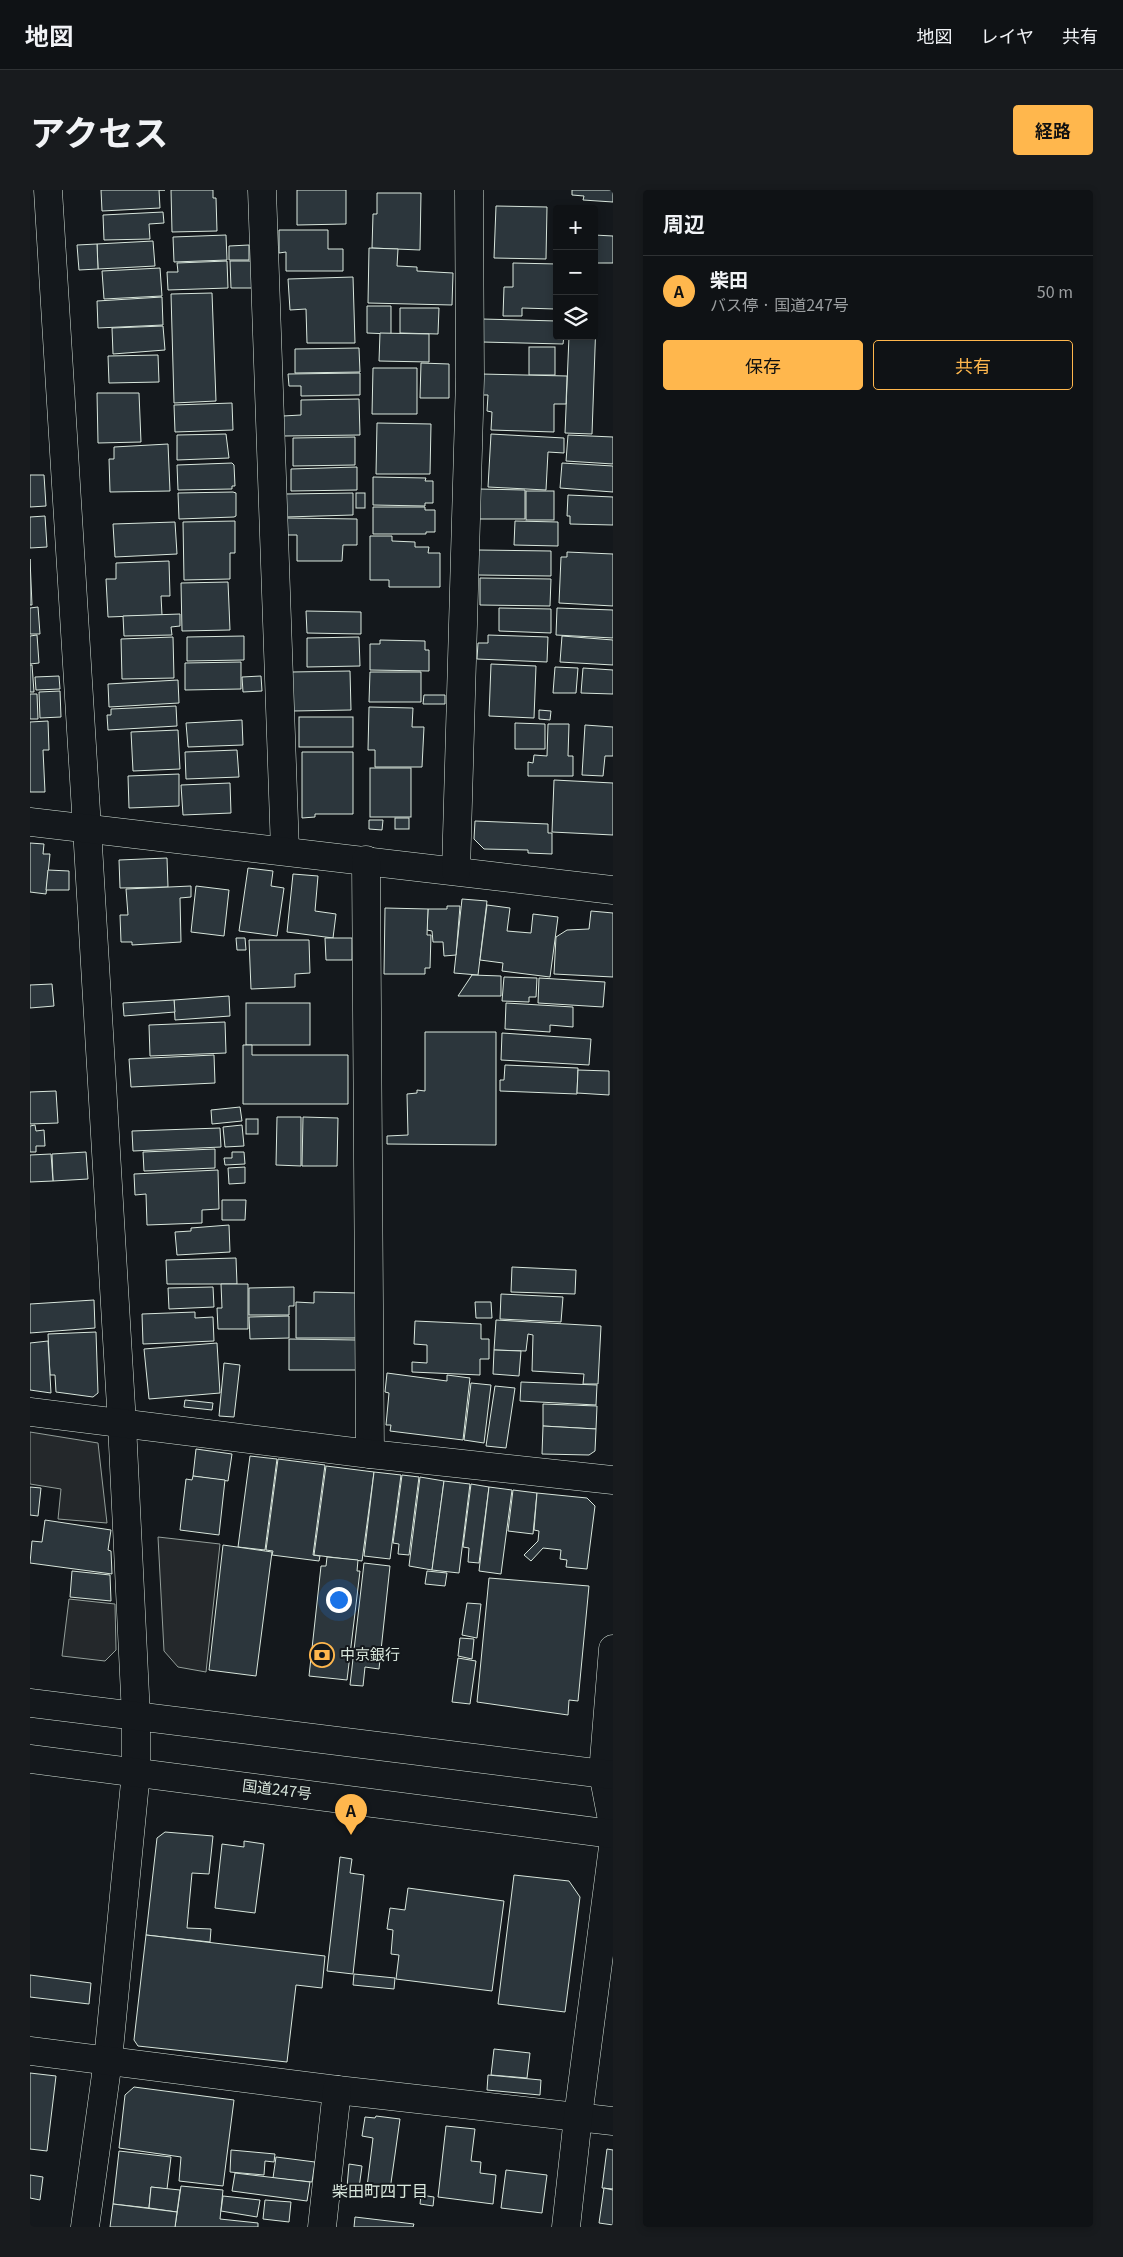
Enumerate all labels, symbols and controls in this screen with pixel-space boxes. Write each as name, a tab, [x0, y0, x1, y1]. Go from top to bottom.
text: 地図	[25, 17, 73, 52]
text: 地図	[917, 22, 953, 48]
text: レイヤ	[981, 22, 1034, 48]
text: 共有	[1062, 22, 1098, 48]
text: アクセス	[30, 105, 168, 156]
button: 経路	[1013, 105, 1093, 155]
map controls	[553, 205, 598, 340]
button: +	[553, 205, 598, 250]
text: 周辺	[663, 208, 705, 238]
button: −	[553, 250, 598, 295]
text: 柴田	[710, 265, 748, 292]
text: A	[674, 279, 684, 303]
text: 50 m	[1037, 279, 1073, 303]
text: バス停 · 国道247号	[710, 292, 849, 316]
button: layers	[553, 295, 598, 340]
button: 保存	[663, 340, 863, 390]
button: 共有	[873, 340, 1073, 390]
your location	[326, 1587, 352, 1613]
bank icon: 中京銀行	[309, 1642, 335, 1668]
place label: 中京銀行	[340, 1643, 400, 1664]
street label: 国道247号	[241, 1774, 313, 1803]
pin: A	[335, 1794, 367, 1835]
district label: 柴田町四丁目	[332, 2178, 428, 2202]

